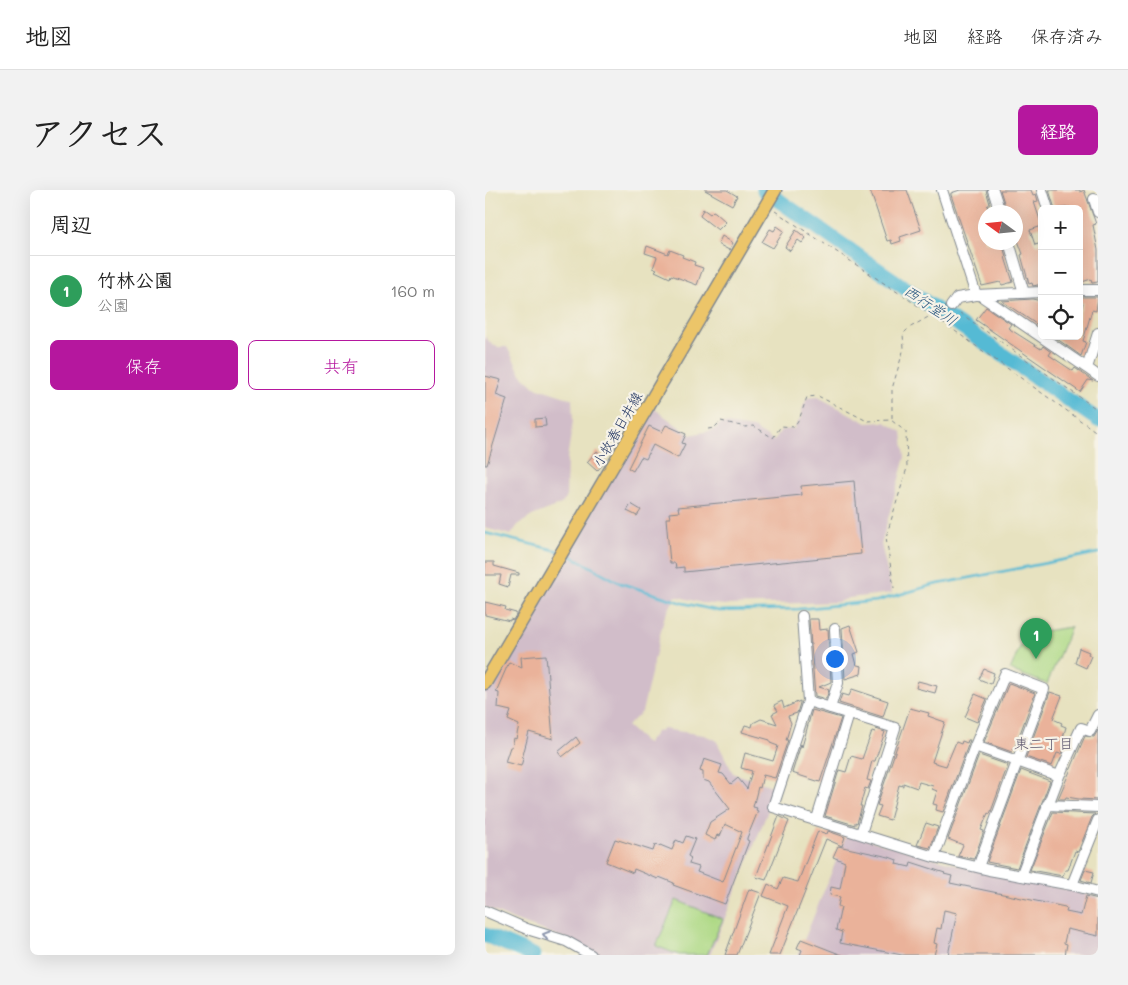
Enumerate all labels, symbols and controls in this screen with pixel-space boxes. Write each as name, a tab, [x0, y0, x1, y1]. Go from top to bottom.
text: 地図	[25, 20, 73, 51]
text: 地図	[903, 24, 939, 48]
text: 経路	[967, 24, 1003, 48]
text: 保存済み	[1031, 24, 1103, 48]
button: 経路	[1018, 105, 1098, 155]
text: アクセス	[30, 109, 168, 155]
north arrow	[978, 205, 1023, 250]
map controls	[1038, 205, 1083, 340]
button: +	[1038, 205, 1083, 250]
text: 周辺	[50, 210, 92, 237]
button: −	[1038, 250, 1083, 295]
text: 竹林公園	[97, 267, 173, 292]
text: 1	[62, 280, 70, 301]
text: 160 m	[390, 280, 435, 301]
water label: 西行堂川	[901, 280, 961, 330]
text: 公園	[97, 294, 129, 315]
button: locate	[1038, 295, 1083, 340]
button: 保存	[50, 340, 238, 390]
button: 共有	[248, 340, 435, 390]
street label: 小牧春日井線	[588, 388, 646, 470]
pin: 1	[1020, 618, 1052, 659]
your location	[822, 646, 848, 672]
district label: 東二丁目	[1014, 733, 1074, 753]
one-way arrow	[543, 930, 551, 940]

